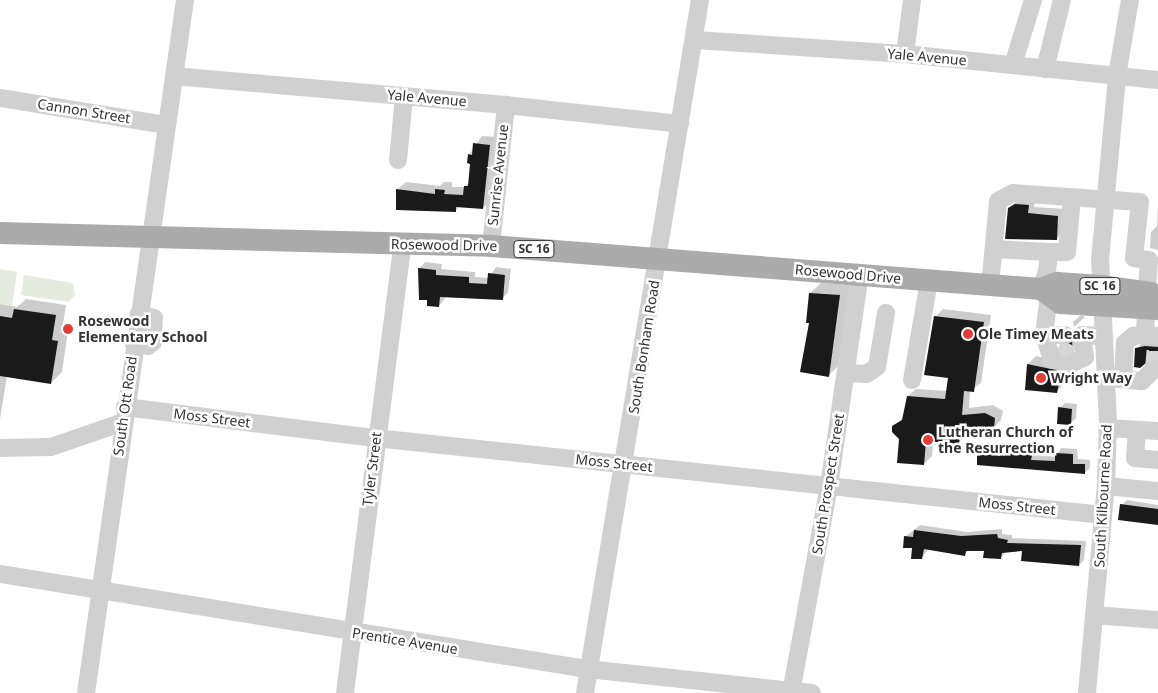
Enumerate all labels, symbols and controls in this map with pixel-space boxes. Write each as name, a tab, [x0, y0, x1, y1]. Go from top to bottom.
street label: Yale Avenue	[887, 45, 967, 69]
street label: Yale Avenue	[387, 86, 467, 110]
street label: Cannon Street	[36, 95, 132, 127]
street label: Sunrise Avenue	[484, 124, 512, 226]
street label: Rosewood Drive	[391, 236, 497, 254]
road number: SC 16	[513, 240, 555, 258]
street label: Rosewood Drive	[794, 261, 902, 287]
road number: SC 16	[1079, 276, 1121, 296]
street label: South Bonham Road	[625, 279, 663, 415]
place label: Rosewood Elementary School	[78, 313, 208, 346]
marker: Rosewood Elementary School	[62, 323, 74, 335]
place label: Ole Timey Meats	[978, 326, 1094, 342]
marker: Ole Timey Meats	[962, 328, 974, 340]
street label: South Ott Road	[110, 355, 140, 457]
place label: Wright Way	[1051, 370, 1132, 386]
marker: Wright Way	[1035, 372, 1047, 384]
street label: Moss Street	[173, 405, 251, 431]
street label: South Prospect Street	[809, 412, 847, 556]
place label: Lutheran Church of the Resurrection	[938, 424, 1073, 457]
street label: South Kilbourne Road	[1091, 424, 1115, 568]
street label: Tyler Street	[359, 431, 385, 507]
marker: Lutheran Church of the Resurrection	[922, 434, 934, 446]
street label: Moss Street	[575, 451, 653, 475]
street label: Moss Street	[978, 494, 1056, 518]
street label: Prentice Avenue	[351, 624, 459, 658]

